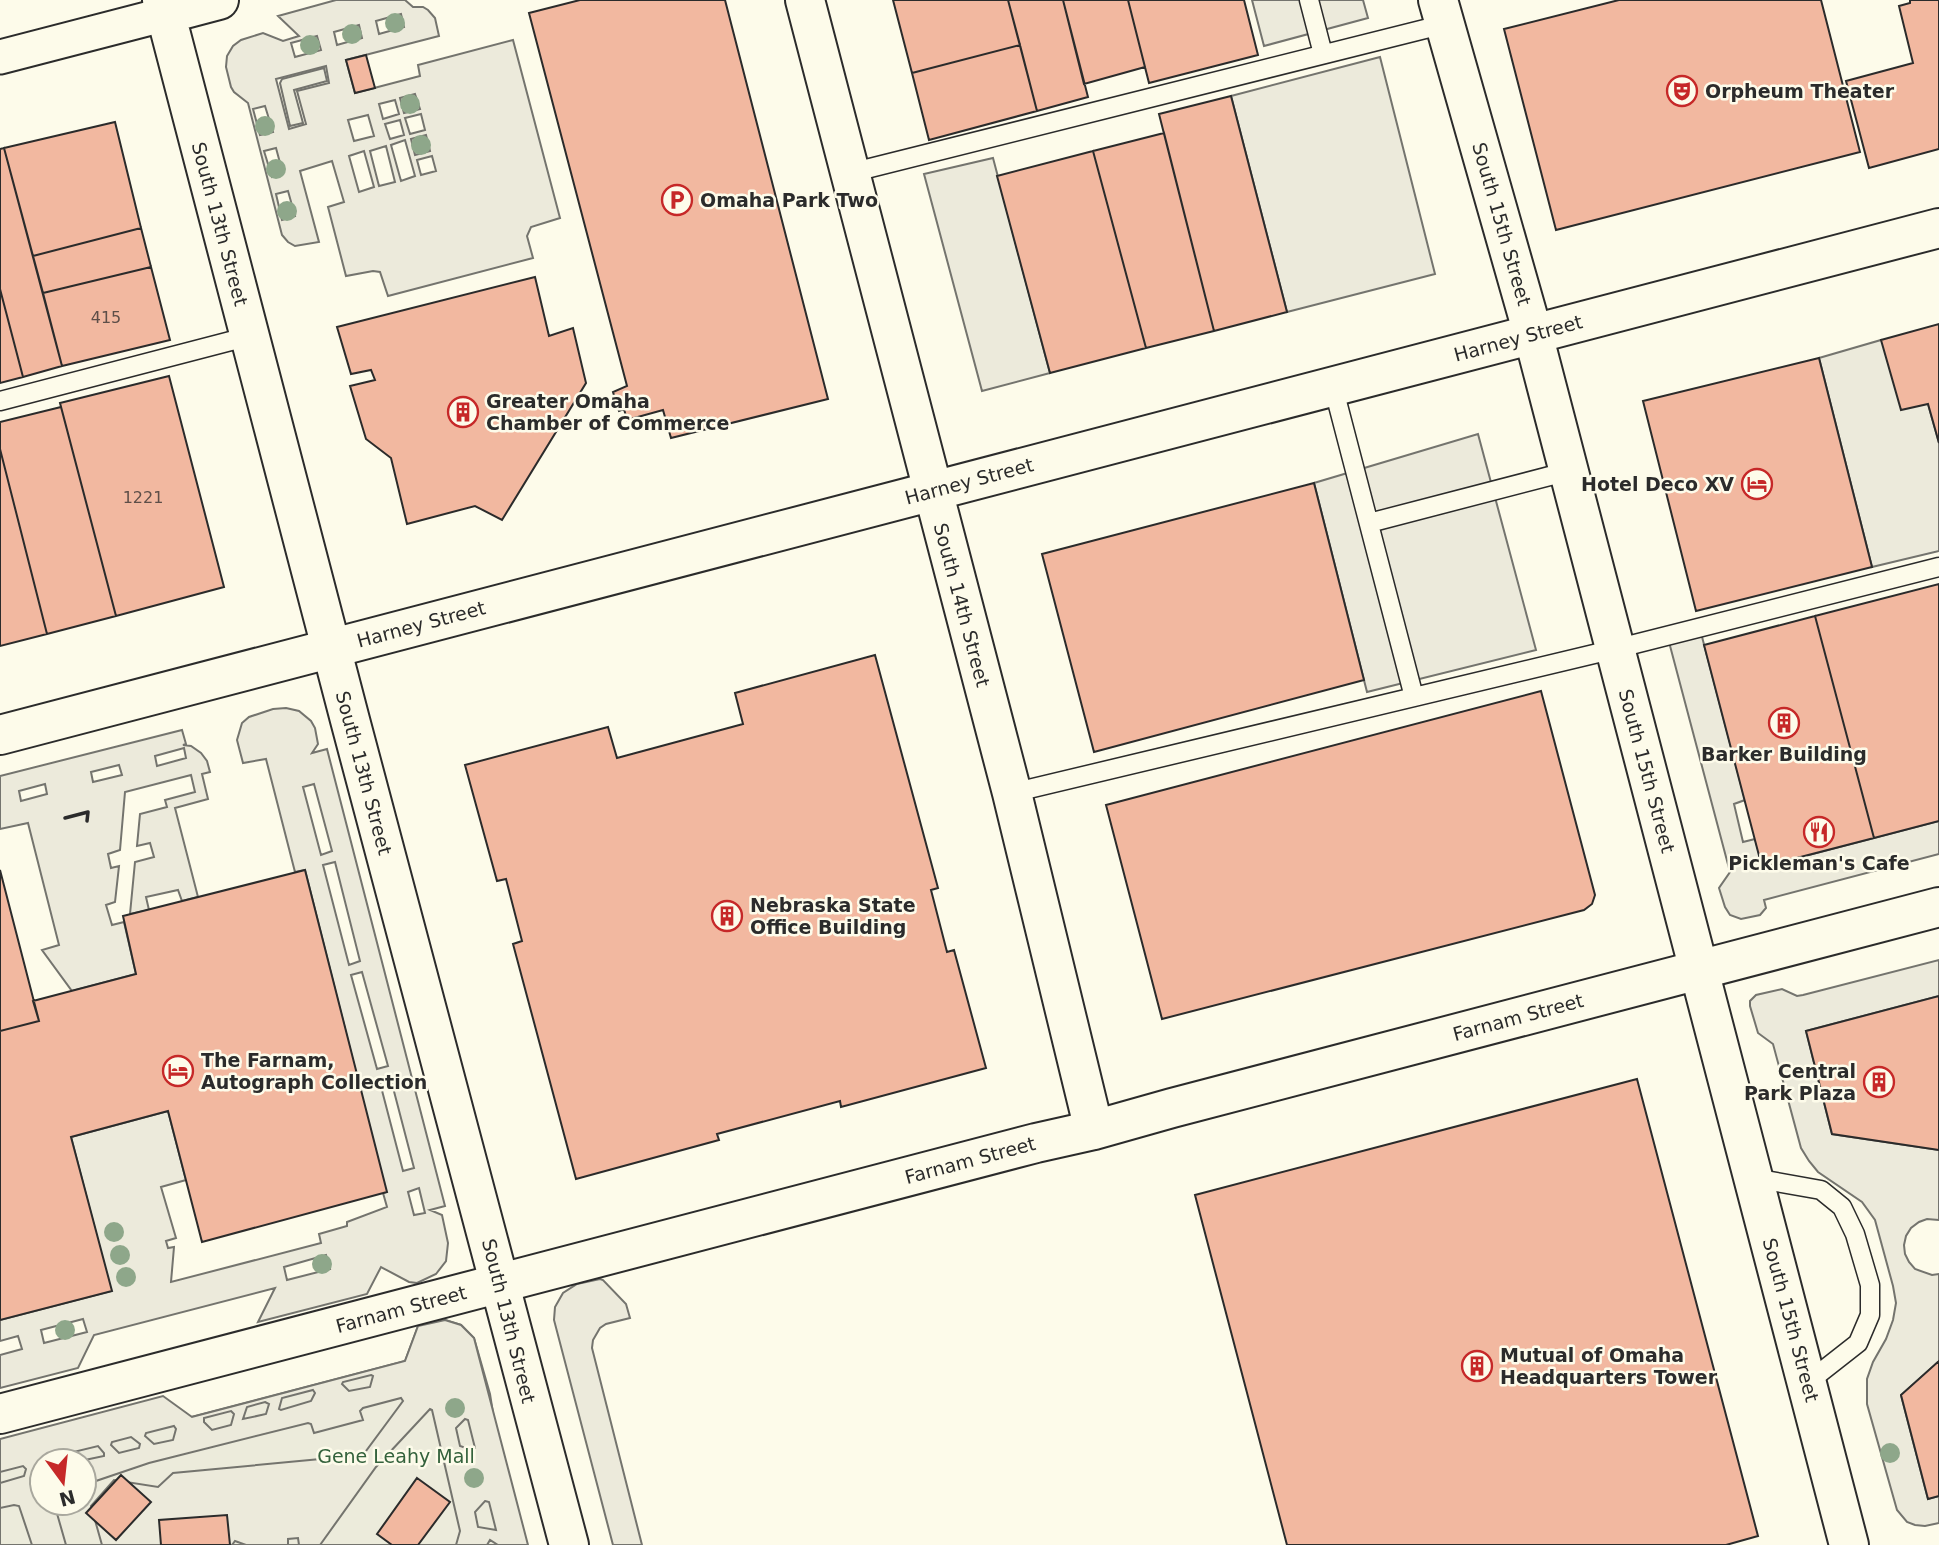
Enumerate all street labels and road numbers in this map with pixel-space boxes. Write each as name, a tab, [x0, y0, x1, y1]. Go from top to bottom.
street label: South 13th Street	[188, 140, 252, 308]
street label: South 15th Street	[1468, 140, 1536, 308]
street label: Harney Street	[1451, 310, 1585, 366]
street label: Harney Street	[902, 453, 1036, 509]
street label: South 14th Street	[930, 521, 994, 689]
street label: Harney Street	[354, 596, 488, 652]
street label: South 15th Street	[1615, 687, 1679, 855]
street label: South 13th Street	[332, 689, 396, 857]
street label: Farnam Street	[1450, 989, 1586, 1045]
street label: Farnam Street	[902, 1132, 1038, 1188]
street label: South 13th Street	[478, 1236, 540, 1406]
street label: South 15th Street	[1759, 1236, 1823, 1404]
street label: Farnam Street	[333, 1281, 469, 1337]

